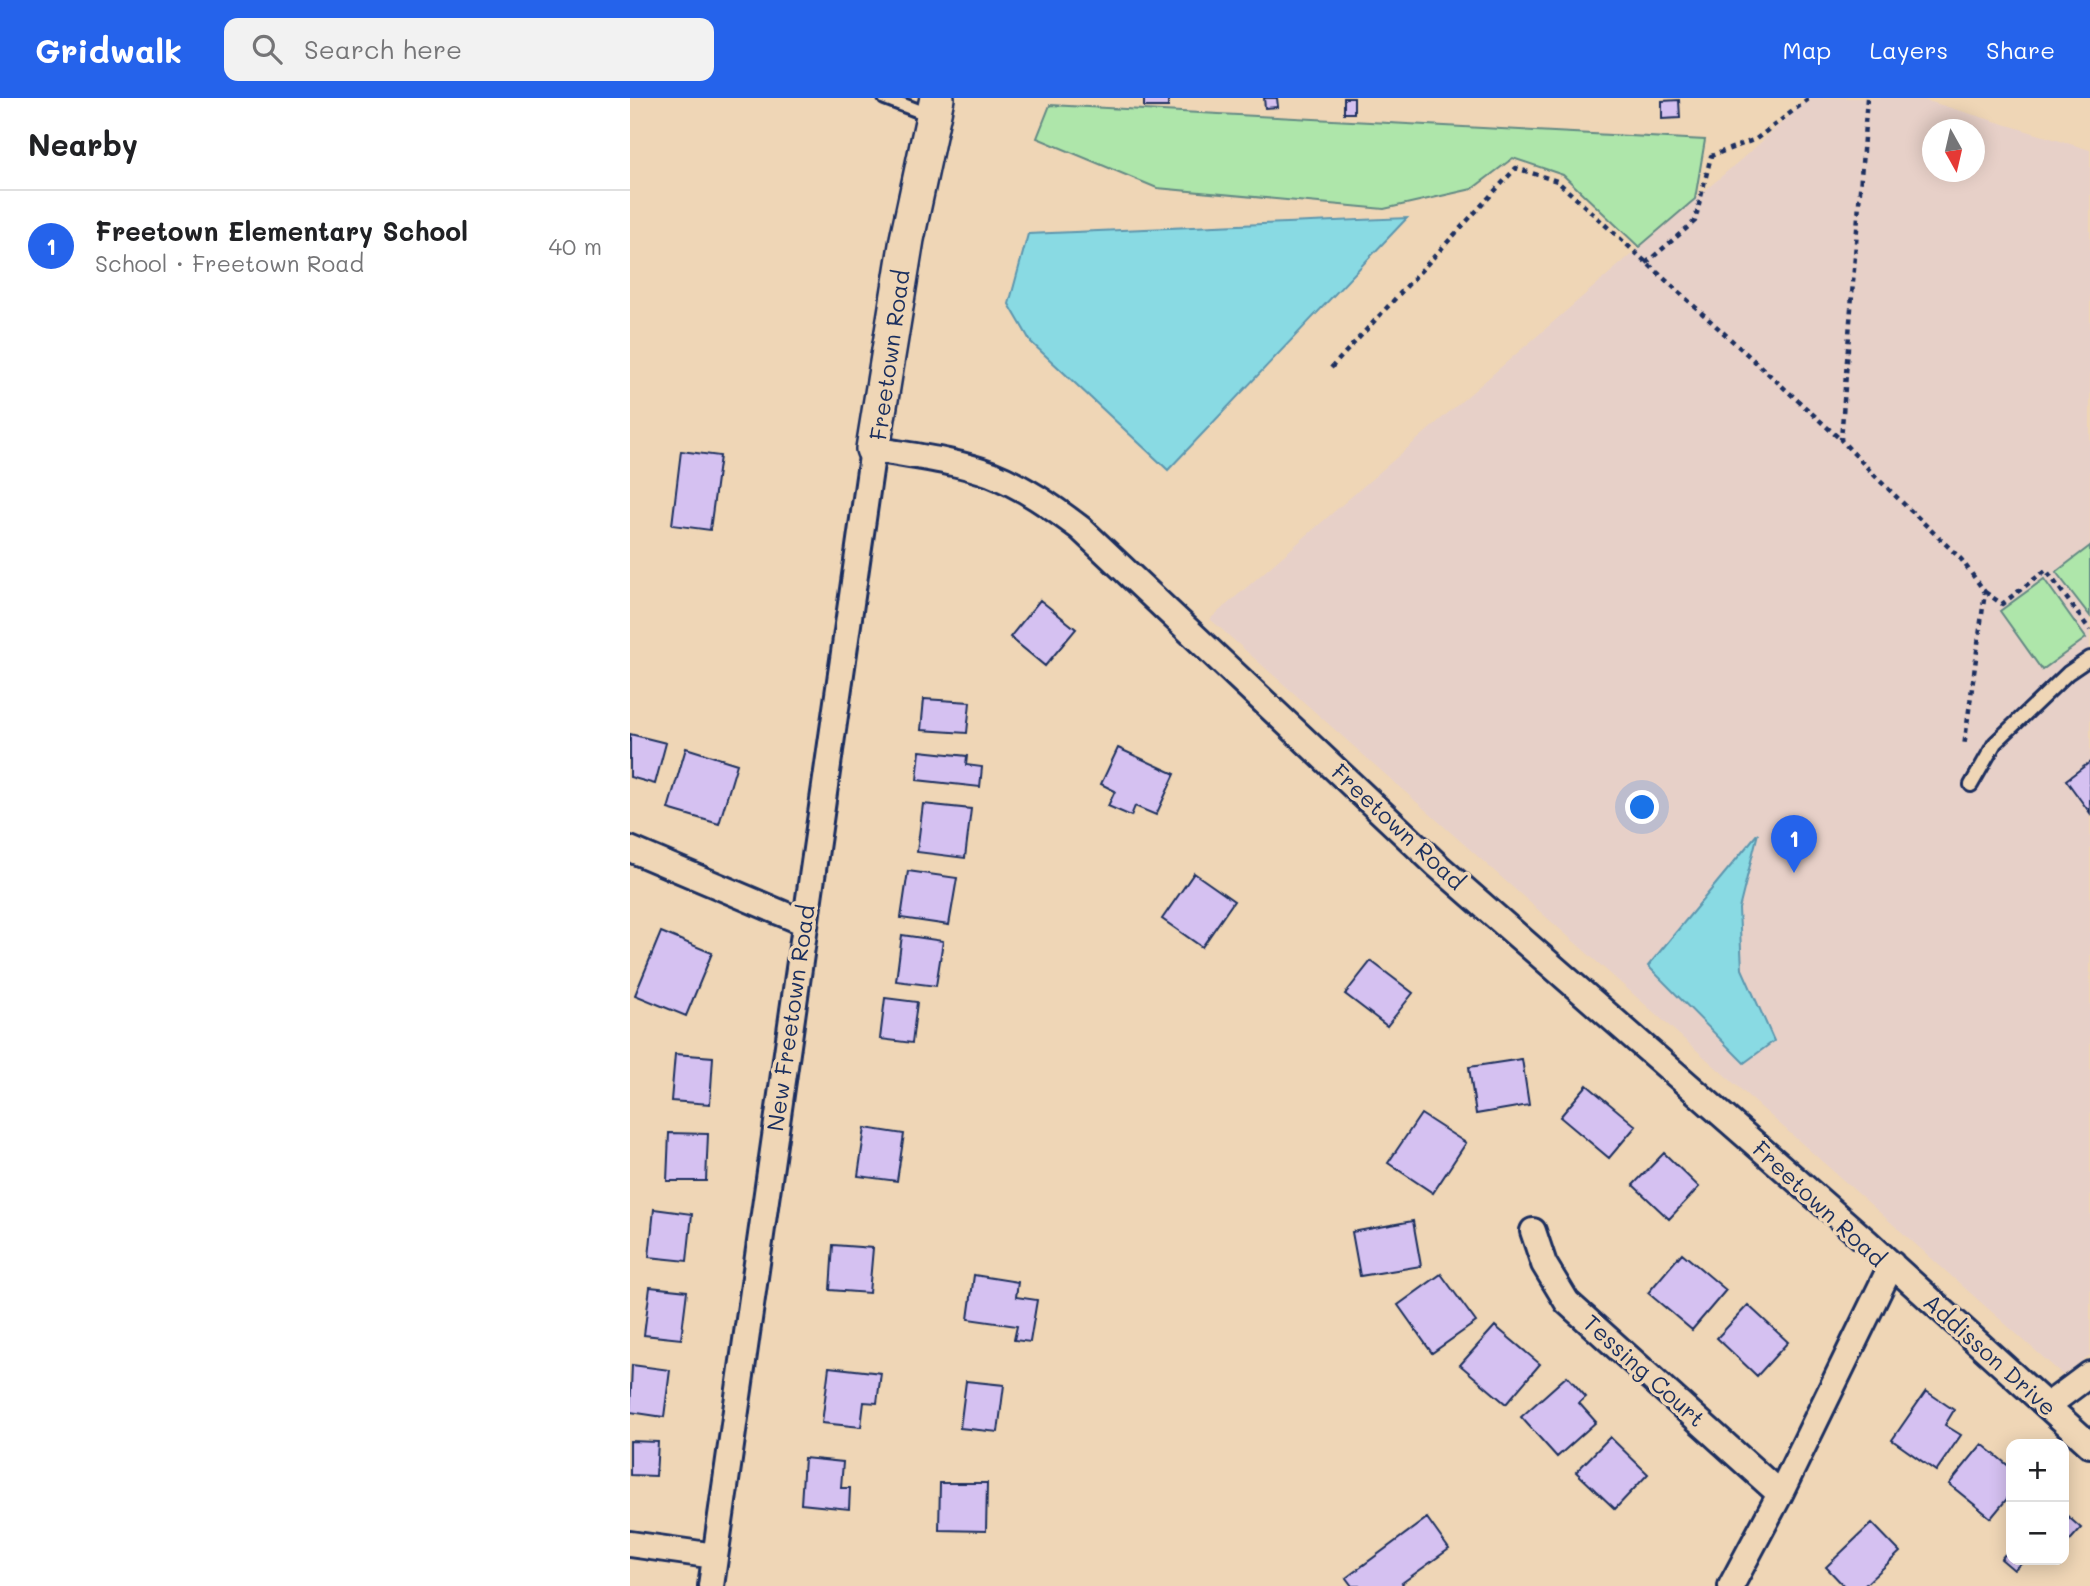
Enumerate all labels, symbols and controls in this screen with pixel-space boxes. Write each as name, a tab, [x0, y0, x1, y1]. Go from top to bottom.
search box	[224, 18, 714, 81]
text: Gridwalk	[35, 28, 182, 71]
icon: search	[248, 30, 286, 68]
text: Search here	[304, 32, 462, 66]
text: Map	[1783, 34, 1831, 65]
text: Layers	[1869, 34, 1948, 65]
text: Share	[1986, 34, 2055, 65]
north arrow	[1922, 119, 1985, 182]
text: Nearby	[28, 124, 138, 164]
text: Freetown Elementary School	[95, 214, 468, 248]
text: 1	[46, 231, 56, 261]
text: 40 m	[549, 231, 602, 261]
text: School · Freetown Road	[95, 248, 364, 278]
street label: Freetown Road	[862, 268, 916, 442]
street label: Freetown Road	[1326, 757, 1472, 896]
your location	[1625, 790, 1659, 824]
pin: 1	[1771, 815, 1817, 873]
street label: New Freetown Road	[759, 903, 821, 1133]
street label: Freetown Road	[1747, 1134, 1893, 1273]
street label: Addisson Drive	[1918, 1287, 2064, 1422]
street label: Tessing Court	[1577, 1308, 1712, 1433]
map controls	[2006, 1439, 2069, 1565]
button: +	[2006, 1439, 2069, 1502]
button: −	[2006, 1502, 2069, 1565]

